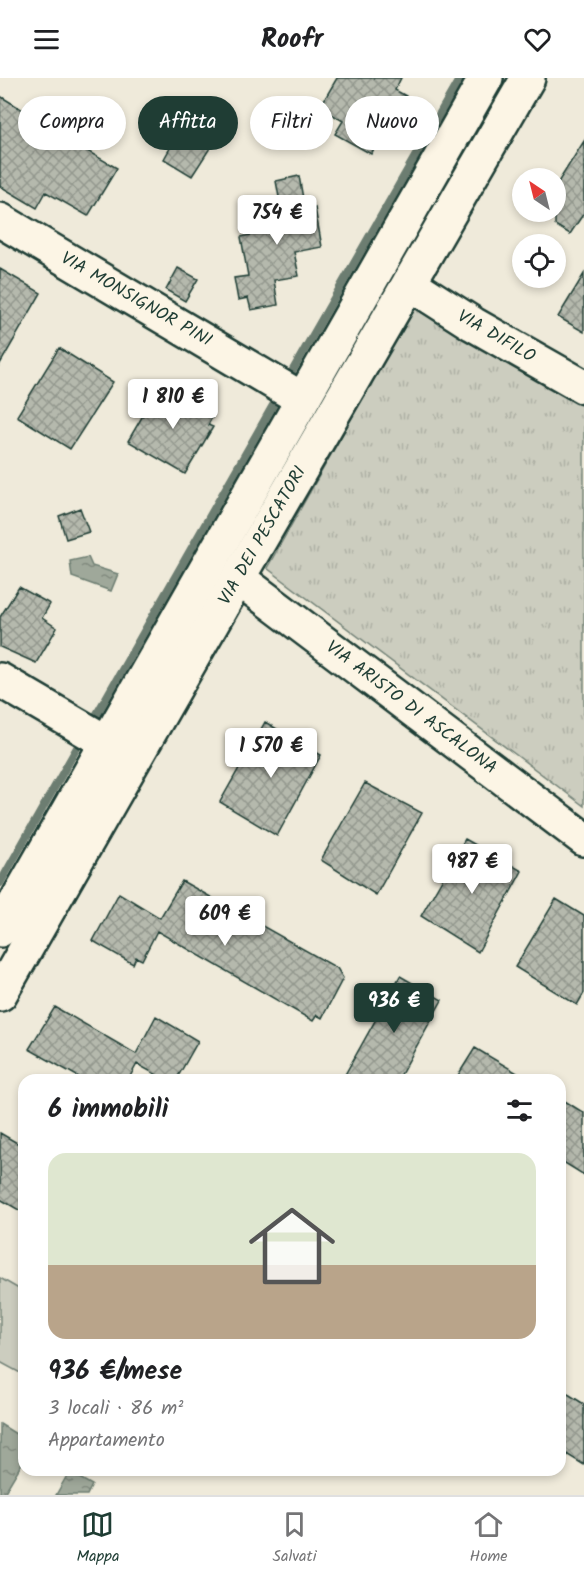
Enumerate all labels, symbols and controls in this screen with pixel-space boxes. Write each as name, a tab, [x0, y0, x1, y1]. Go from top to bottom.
text: Roofr	[261, 18, 323, 61]
icon: menu	[30, 23, 63, 56]
icon: heart	[521, 23, 554, 56]
chip: Compra	[18, 96, 126, 150]
chip: Affitta	[138, 96, 238, 150]
chip: Filtri	[250, 96, 333, 150]
chip: Nuovo	[345, 96, 439, 150]
north arrow	[512, 168, 566, 222]
map controls	[512, 168, 566, 288]
pin: 754 €	[235, 195, 319, 246]
text: 754 €	[252, 198, 302, 230]
button: locate	[512, 234, 566, 288]
street label: VIA MONSIGNOR PINI	[55, 245, 217, 355]
street label: VIA DIFILO	[451, 303, 541, 371]
pin: 1 810 €	[118, 379, 228, 430]
text: 1 810 €	[142, 382, 204, 414]
street label: VIA DEI PESCATORI	[211, 461, 315, 611]
street label: VIA ARISTO DI ASCALONA	[319, 634, 503, 782]
pin: 1 570 €	[216, 728, 326, 779]
text: 1 570 €	[239, 731, 303, 763]
pin: 987 €	[430, 844, 514, 895]
text: 987 €	[446, 847, 498, 879]
pin: 609 €	[183, 896, 267, 947]
text: 609 €	[199, 899, 251, 931]
pin: 936 €	[352, 983, 436, 1034]
text: 936 €	[368, 986, 420, 1018]
text: 6 immobili	[48, 1089, 168, 1131]
icon: filters	[503, 1094, 536, 1127]
icon: home	[238, 1192, 346, 1300]
text: 936 €/mese	[48, 1351, 182, 1393]
text: 3 locali · 86 m²	[48, 1393, 183, 1425]
text: Appartamento	[48, 1425, 165, 1457]
tab: Mappa	[76, 1508, 119, 1569]
tab: Salvati	[272, 1508, 317, 1569]
tab: Home	[470, 1508, 507, 1569]

